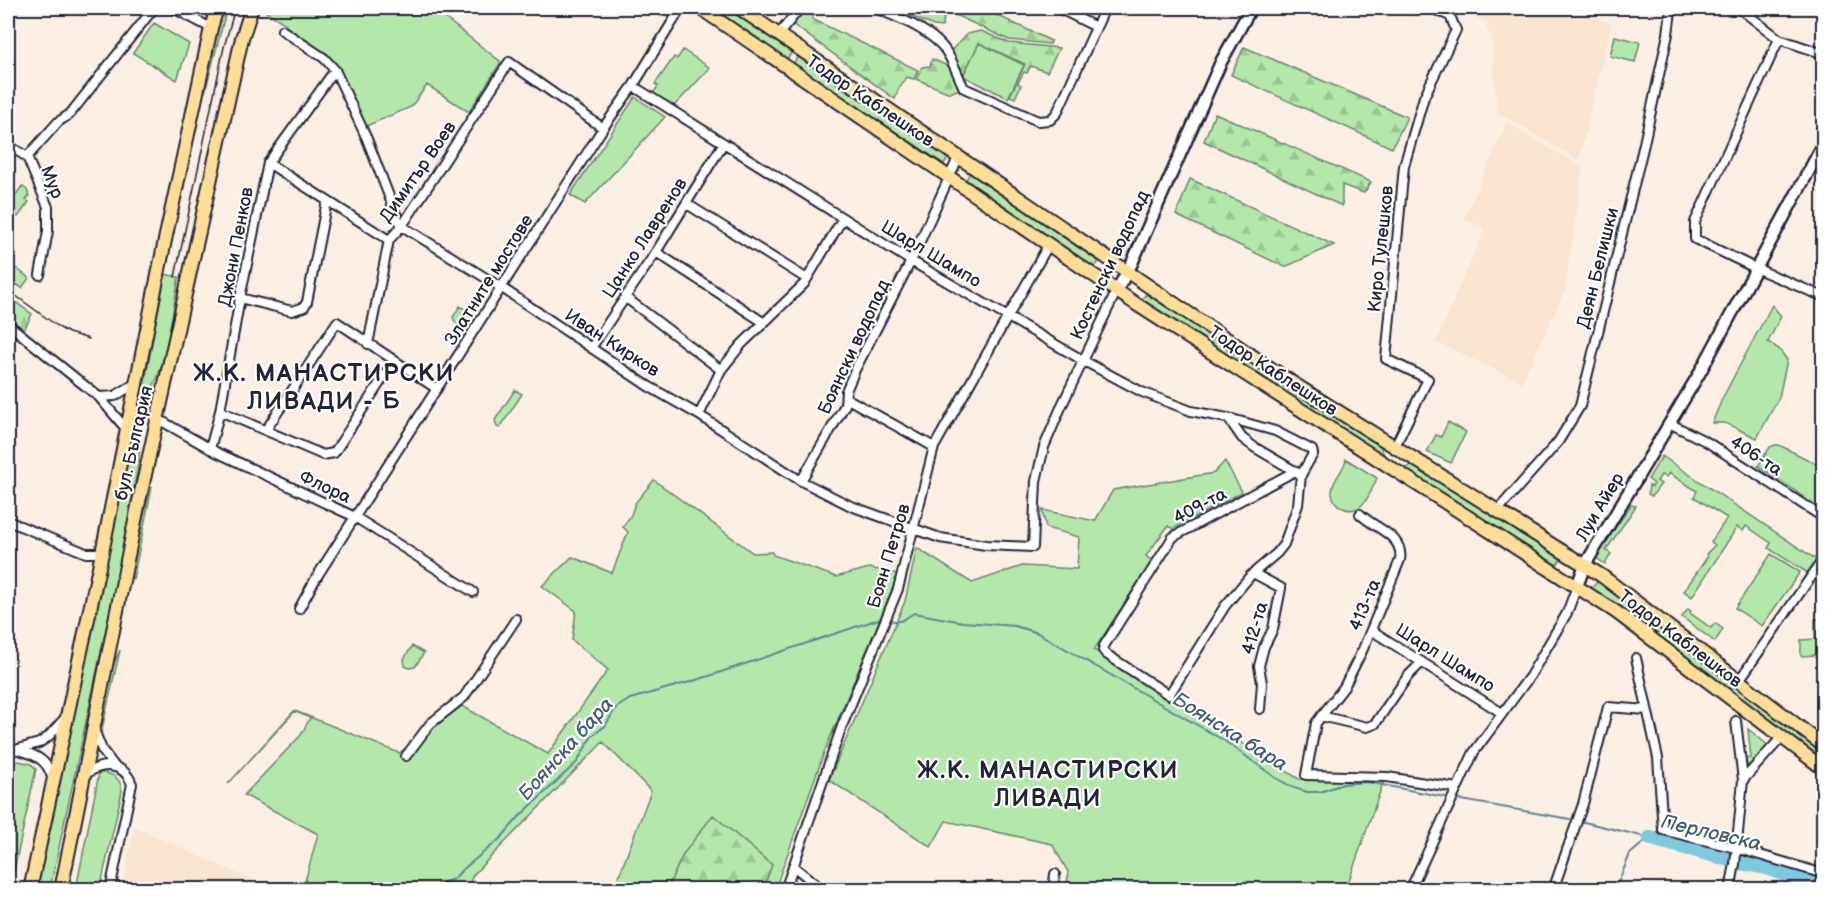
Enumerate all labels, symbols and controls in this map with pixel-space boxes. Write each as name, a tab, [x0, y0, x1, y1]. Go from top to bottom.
street label: Тодор Каблешков	[802, 51, 938, 152]
street label: Димитър Воев	[375, 117, 461, 227]
street label: Мур	[36, 163, 68, 201]
street label: Цанко Лавренов	[598, 174, 692, 302]
street label: Киро Тулешков	[1364, 184, 1398, 313]
street label: Джони Пенков	[214, 185, 258, 309]
street label: Костенски водопад	[1066, 187, 1154, 343]
street label: Деян Белишки	[1573, 205, 1623, 331]
street label: Златните мостове	[440, 211, 538, 349]
street label: Шарл Шампо	[877, 216, 985, 292]
street label: Боянски водопад	[814, 276, 894, 418]
street label: Иван Кирков	[561, 305, 664, 382]
street label: Тодор Каблешков	[1205, 322, 1342, 421]
district label: Ж.К. МАНАСТИРСКИ ЛИВАДИ - Б	[193, 359, 455, 416]
street label: бул. България	[111, 384, 157, 502]
street label: 406-та	[1726, 431, 1786, 481]
street label: Флора	[296, 466, 354, 508]
street label: Луи Айер	[1571, 469, 1629, 546]
street label: 409-та	[1170, 483, 1230, 529]
street label: Боян Петров	[863, 501, 915, 611]
street label: 413-та	[1345, 576, 1385, 634]
street label: Тодор Каблешков	[1614, 586, 1746, 693]
street label: 412-та	[1237, 599, 1273, 657]
street label: Шарл Шампо	[1392, 619, 1498, 697]
water label: Боянска бара	[1168, 687, 1292, 777]
water label: Боянска бара	[513, 693, 619, 805]
district label: Ж.К. МАНАСТИРСКИ ЛИВАДИ	[917, 756, 1179, 813]
water label: Перловска	[1659, 810, 1763, 856]

